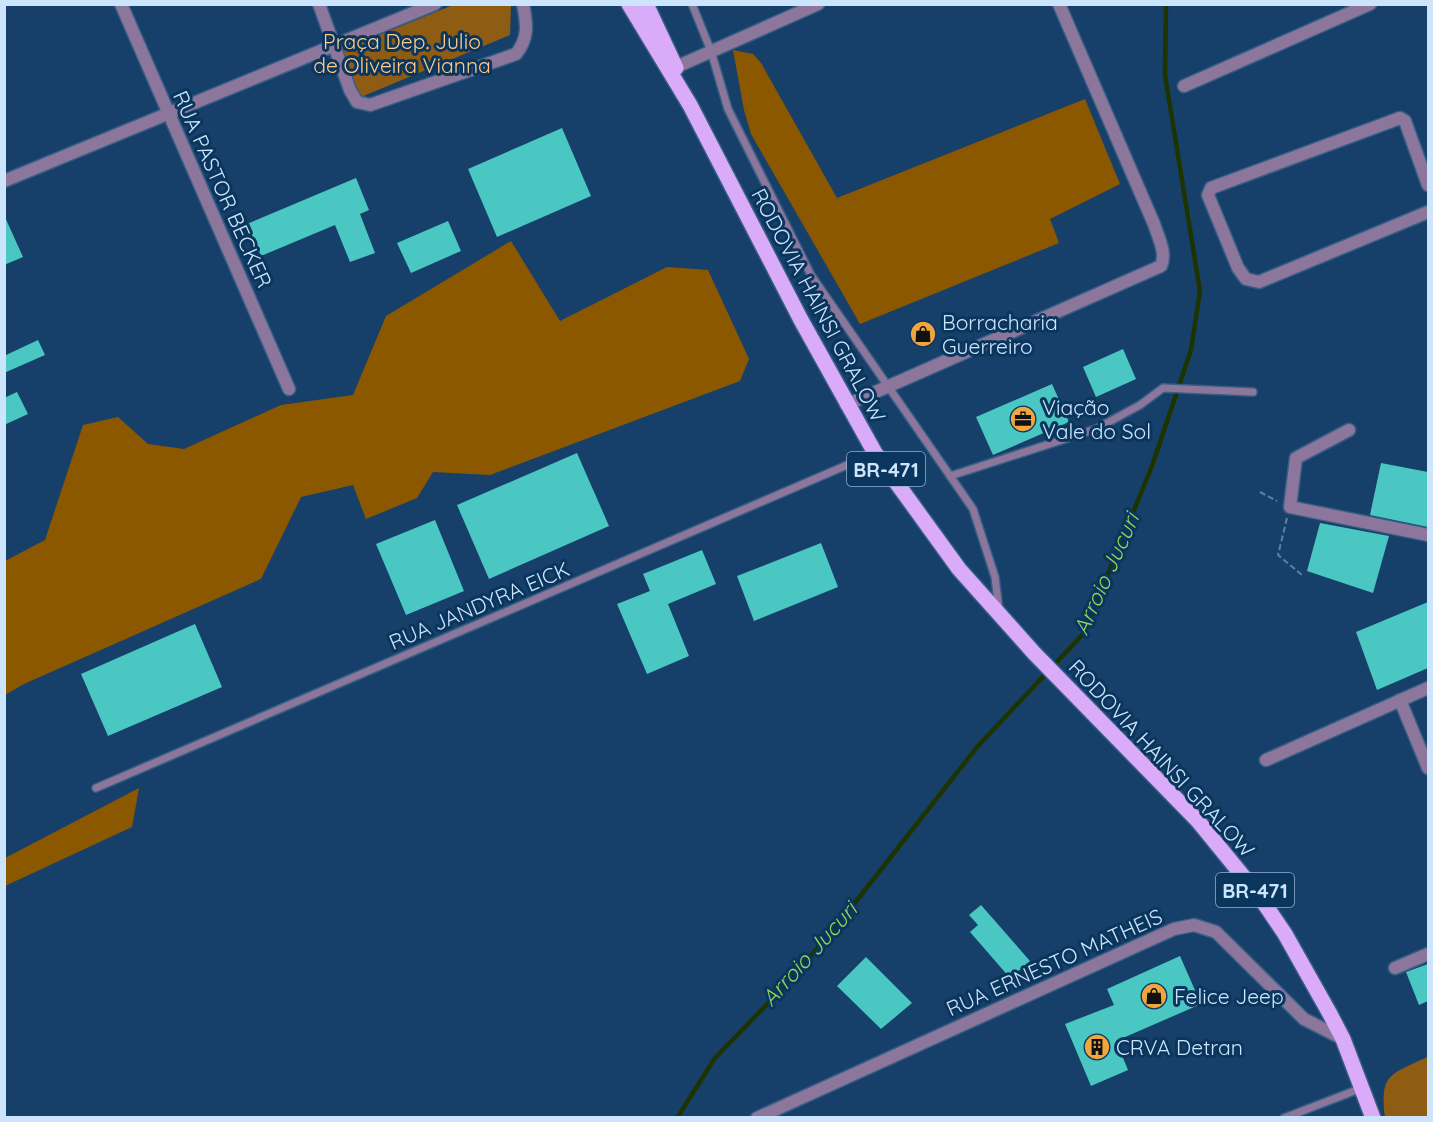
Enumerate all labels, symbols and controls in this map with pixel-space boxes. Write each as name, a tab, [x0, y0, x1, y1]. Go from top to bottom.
park label: Praça Dep. Julio de Oliveira Vianna	[313, 28, 491, 78]
street label: RUA PASTOR BECKER	[168, 87, 278, 291]
street label: RODOVIA HAINSI GRALOW	[746, 184, 892, 426]
place label: Borracharia Guerreiro	[942, 309, 1058, 359]
shop icon: Borracharia Guerreiro	[908, 319, 938, 349]
place label: Viação Vale do Sol	[1042, 394, 1151, 444]
office icon: Viação Vale do Sol	[1008, 404, 1038, 434]
road number: BR-471	[847, 452, 925, 486]
water label: Arroio Jucuri	[1067, 507, 1146, 639]
street label: RUA JANDYRA EICK	[385, 555, 573, 655]
street label: RODOVIA HAINSI GRALOW	[1064, 654, 1260, 862]
road number: BR-471	[1216, 873, 1294, 907]
water label: Arroio Jucuri	[755, 895, 864, 1012]
street label: RUA ERNESTO MATHEIS	[942, 903, 1166, 1021]
shop icon: Felice Jeep	[1139, 981, 1169, 1011]
place label: Felice Jeep	[1174, 983, 1284, 1009]
building icon: CRVA Detran	[1082, 1032, 1112, 1062]
place label: CRVA Detran	[1116, 1034, 1243, 1060]

